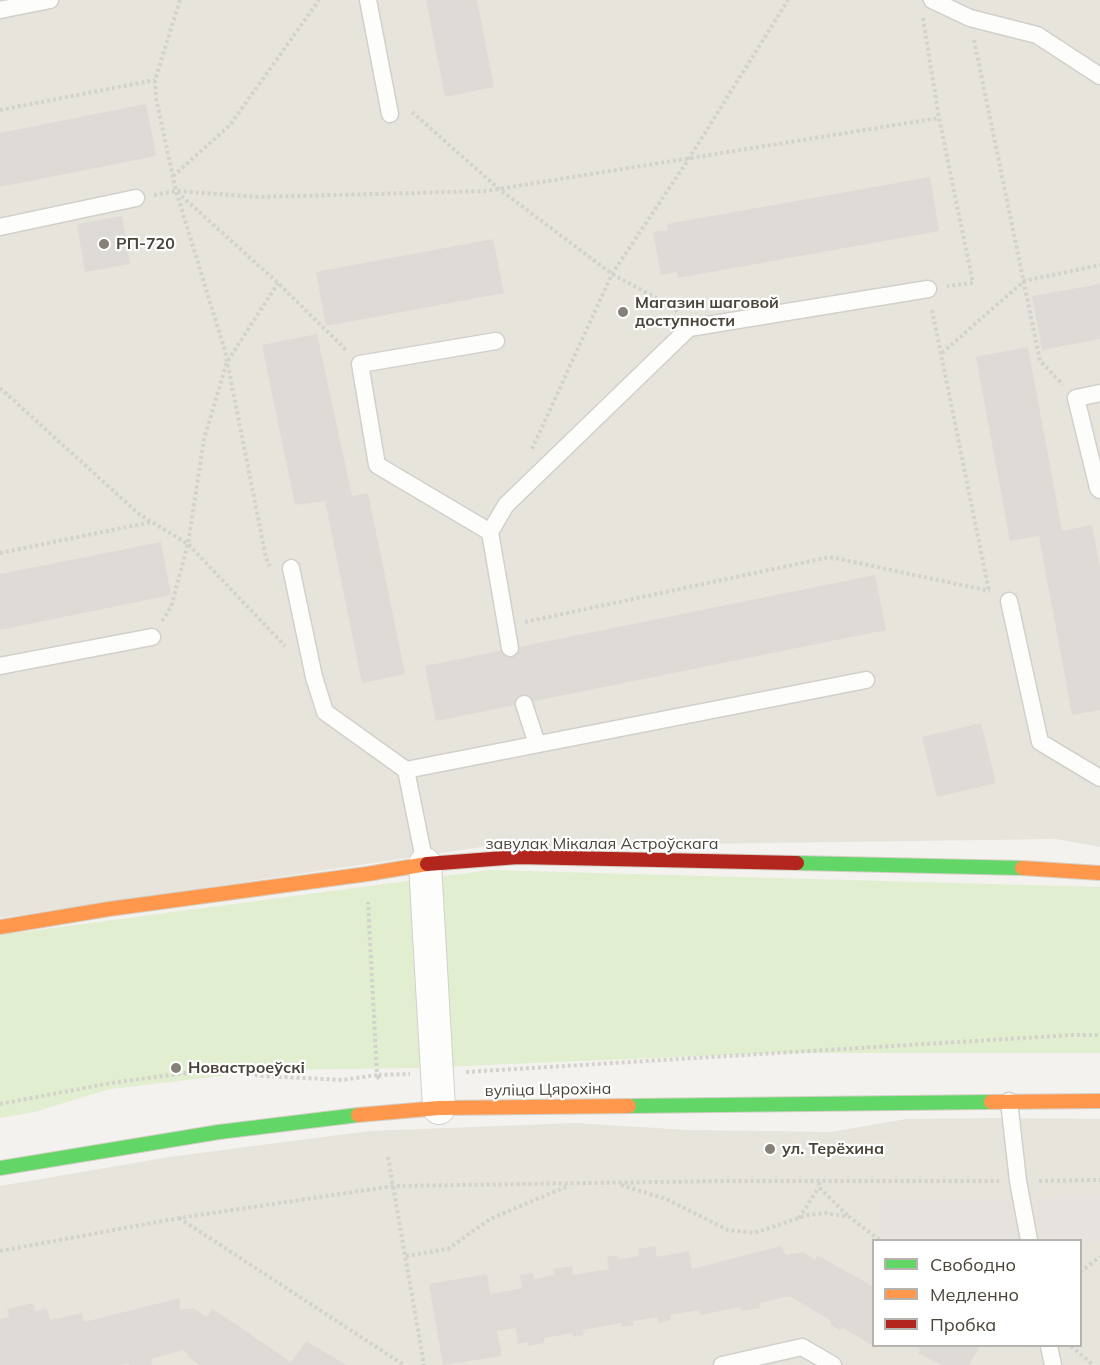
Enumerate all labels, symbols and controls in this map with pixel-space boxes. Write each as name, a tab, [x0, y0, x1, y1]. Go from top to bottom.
place label: РП-720	[116, 234, 175, 254]
marker: РП-720	[97, 237, 111, 251]
place label: Магазин шаговой доступности	[635, 293, 779, 331]
marker: Магазин шаговой доступности	[616, 305, 630, 319]
street label: завулак Мікалая Астроўскага	[485, 834, 719, 854]
place label: Новастроеўскі	[188, 1058, 305, 1078]
marker: Новастроеўскі	[169, 1061, 183, 1075]
street label: вуліца Цярохіна	[484, 1079, 612, 1101]
place label: ул. Терёхина	[782, 1139, 884, 1159]
marker: ул. Терёхина	[763, 1142, 777, 1156]
legend	[872, 1239, 1082, 1347]
text: Свободно	[930, 1253, 1016, 1276]
text: Медленно	[930, 1283, 1019, 1306]
text: Пробка	[930, 1313, 996, 1336]

